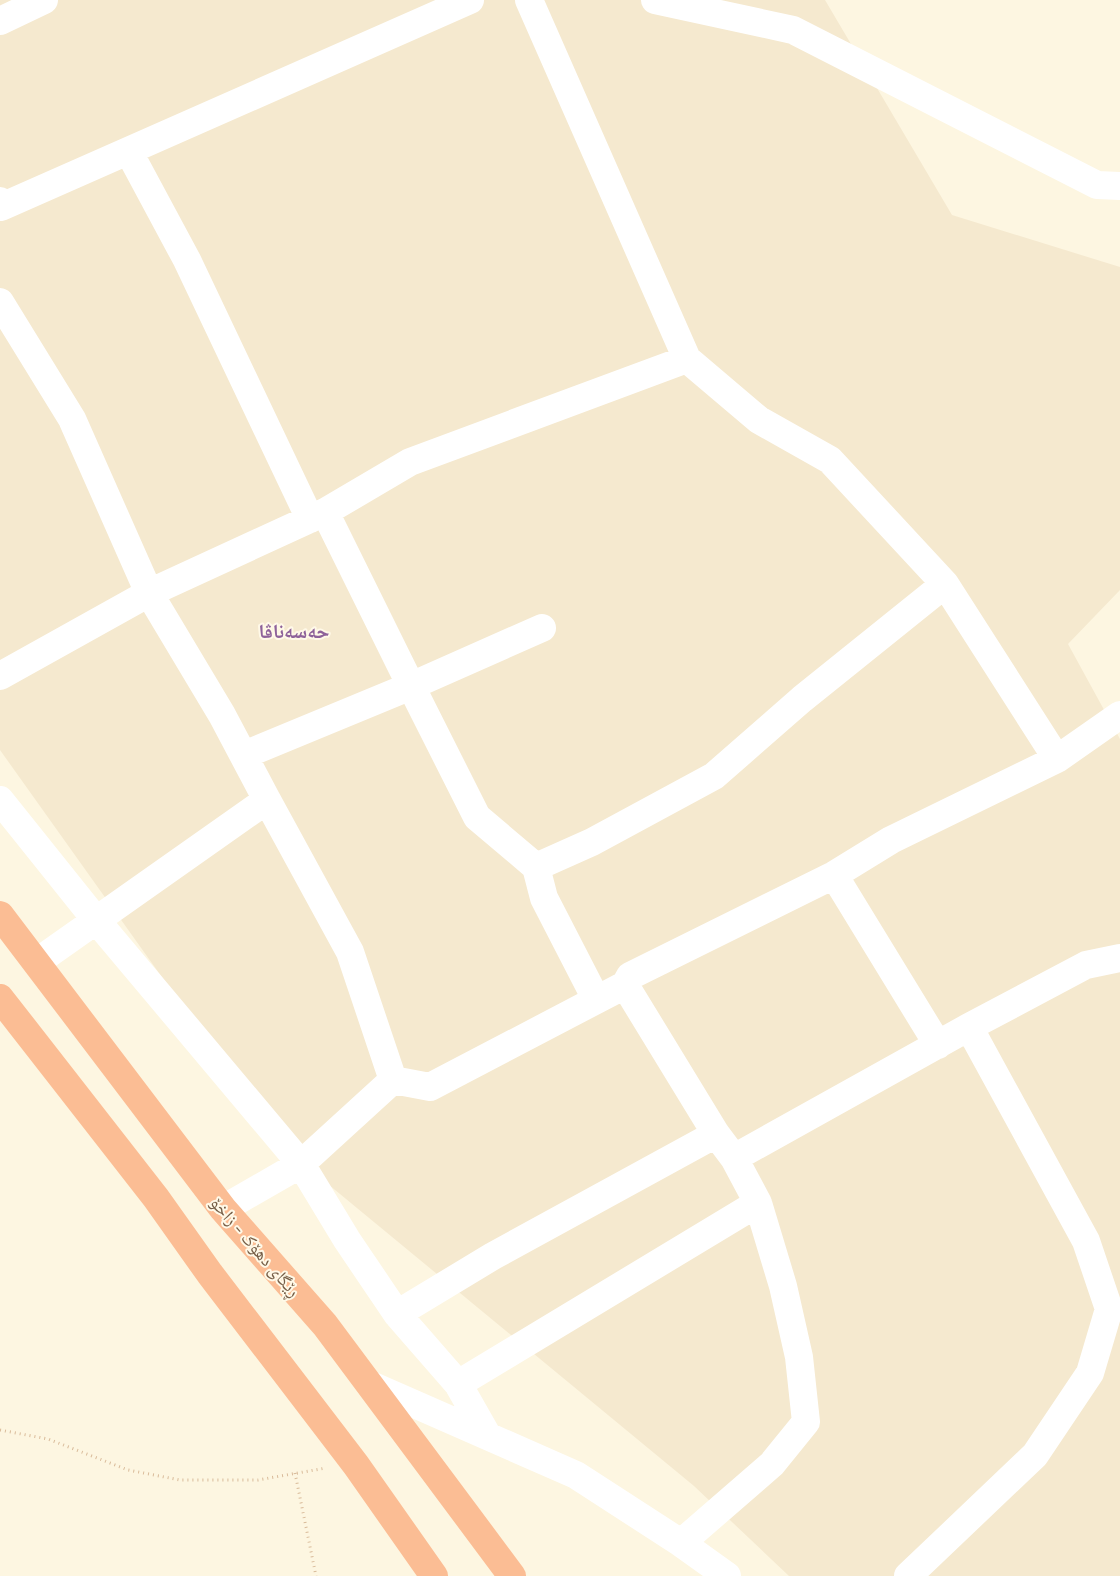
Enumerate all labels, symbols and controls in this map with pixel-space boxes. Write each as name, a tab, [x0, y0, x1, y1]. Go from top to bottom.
district label: حەسەناڤا	[258, 618, 330, 642]
street label: ڕێگای دهۆک - زاخۆ	[203, 1191, 306, 1303]

